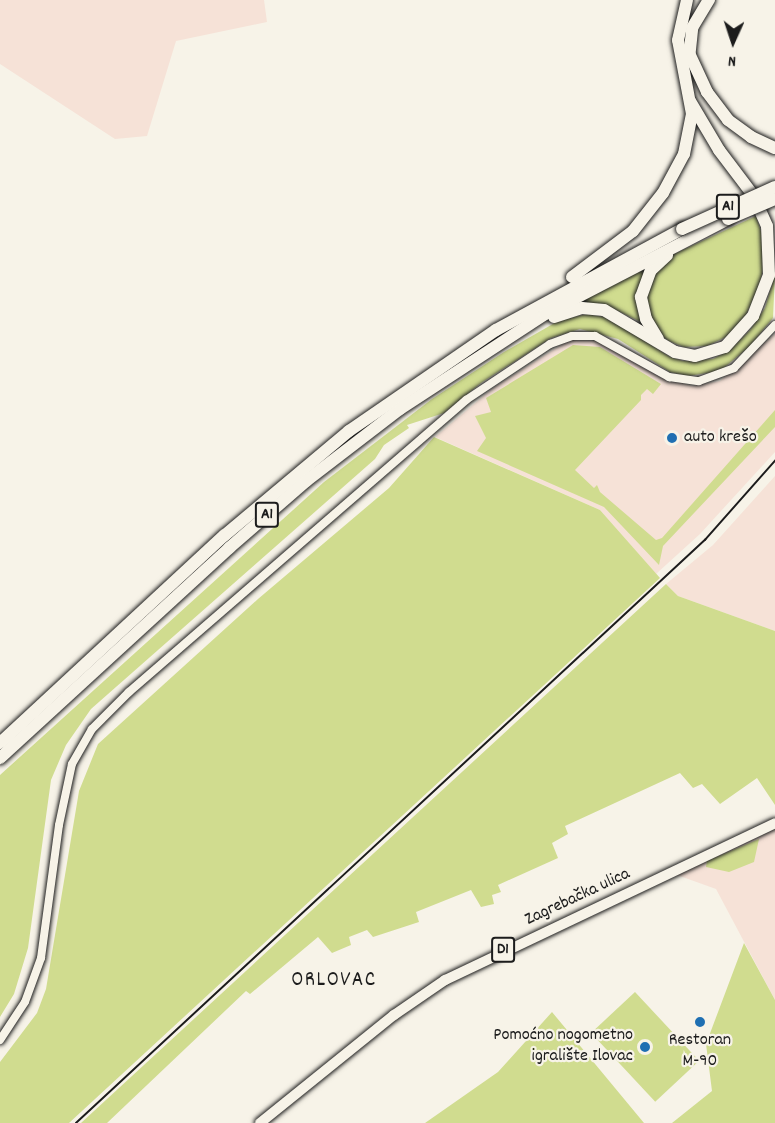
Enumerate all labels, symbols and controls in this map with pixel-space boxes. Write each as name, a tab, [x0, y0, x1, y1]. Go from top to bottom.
north arrow	[703, 12, 763, 72]
text: N	[727, 49, 737, 72]
road number: A1	[714, 194, 742, 220]
place label: auto krešo	[684, 427, 757, 449]
marker: auto krešo	[665, 431, 679, 445]
road number: A1	[254, 502, 280, 528]
street label: Zagrebačka ulica	[522, 864, 634, 932]
road number: D1	[491, 937, 515, 963]
district label: ORLOVAC	[291, 968, 377, 994]
marker: Restoran M-90	[693, 1015, 707, 1029]
place label: Pomoćno nogometno igralište Ilovac	[493, 1026, 633, 1068]
place label: Restoran M-90	[669, 1031, 731, 1074]
marker: Pomoćno nogometno igralište Ilovac	[638, 1040, 652, 1054]

